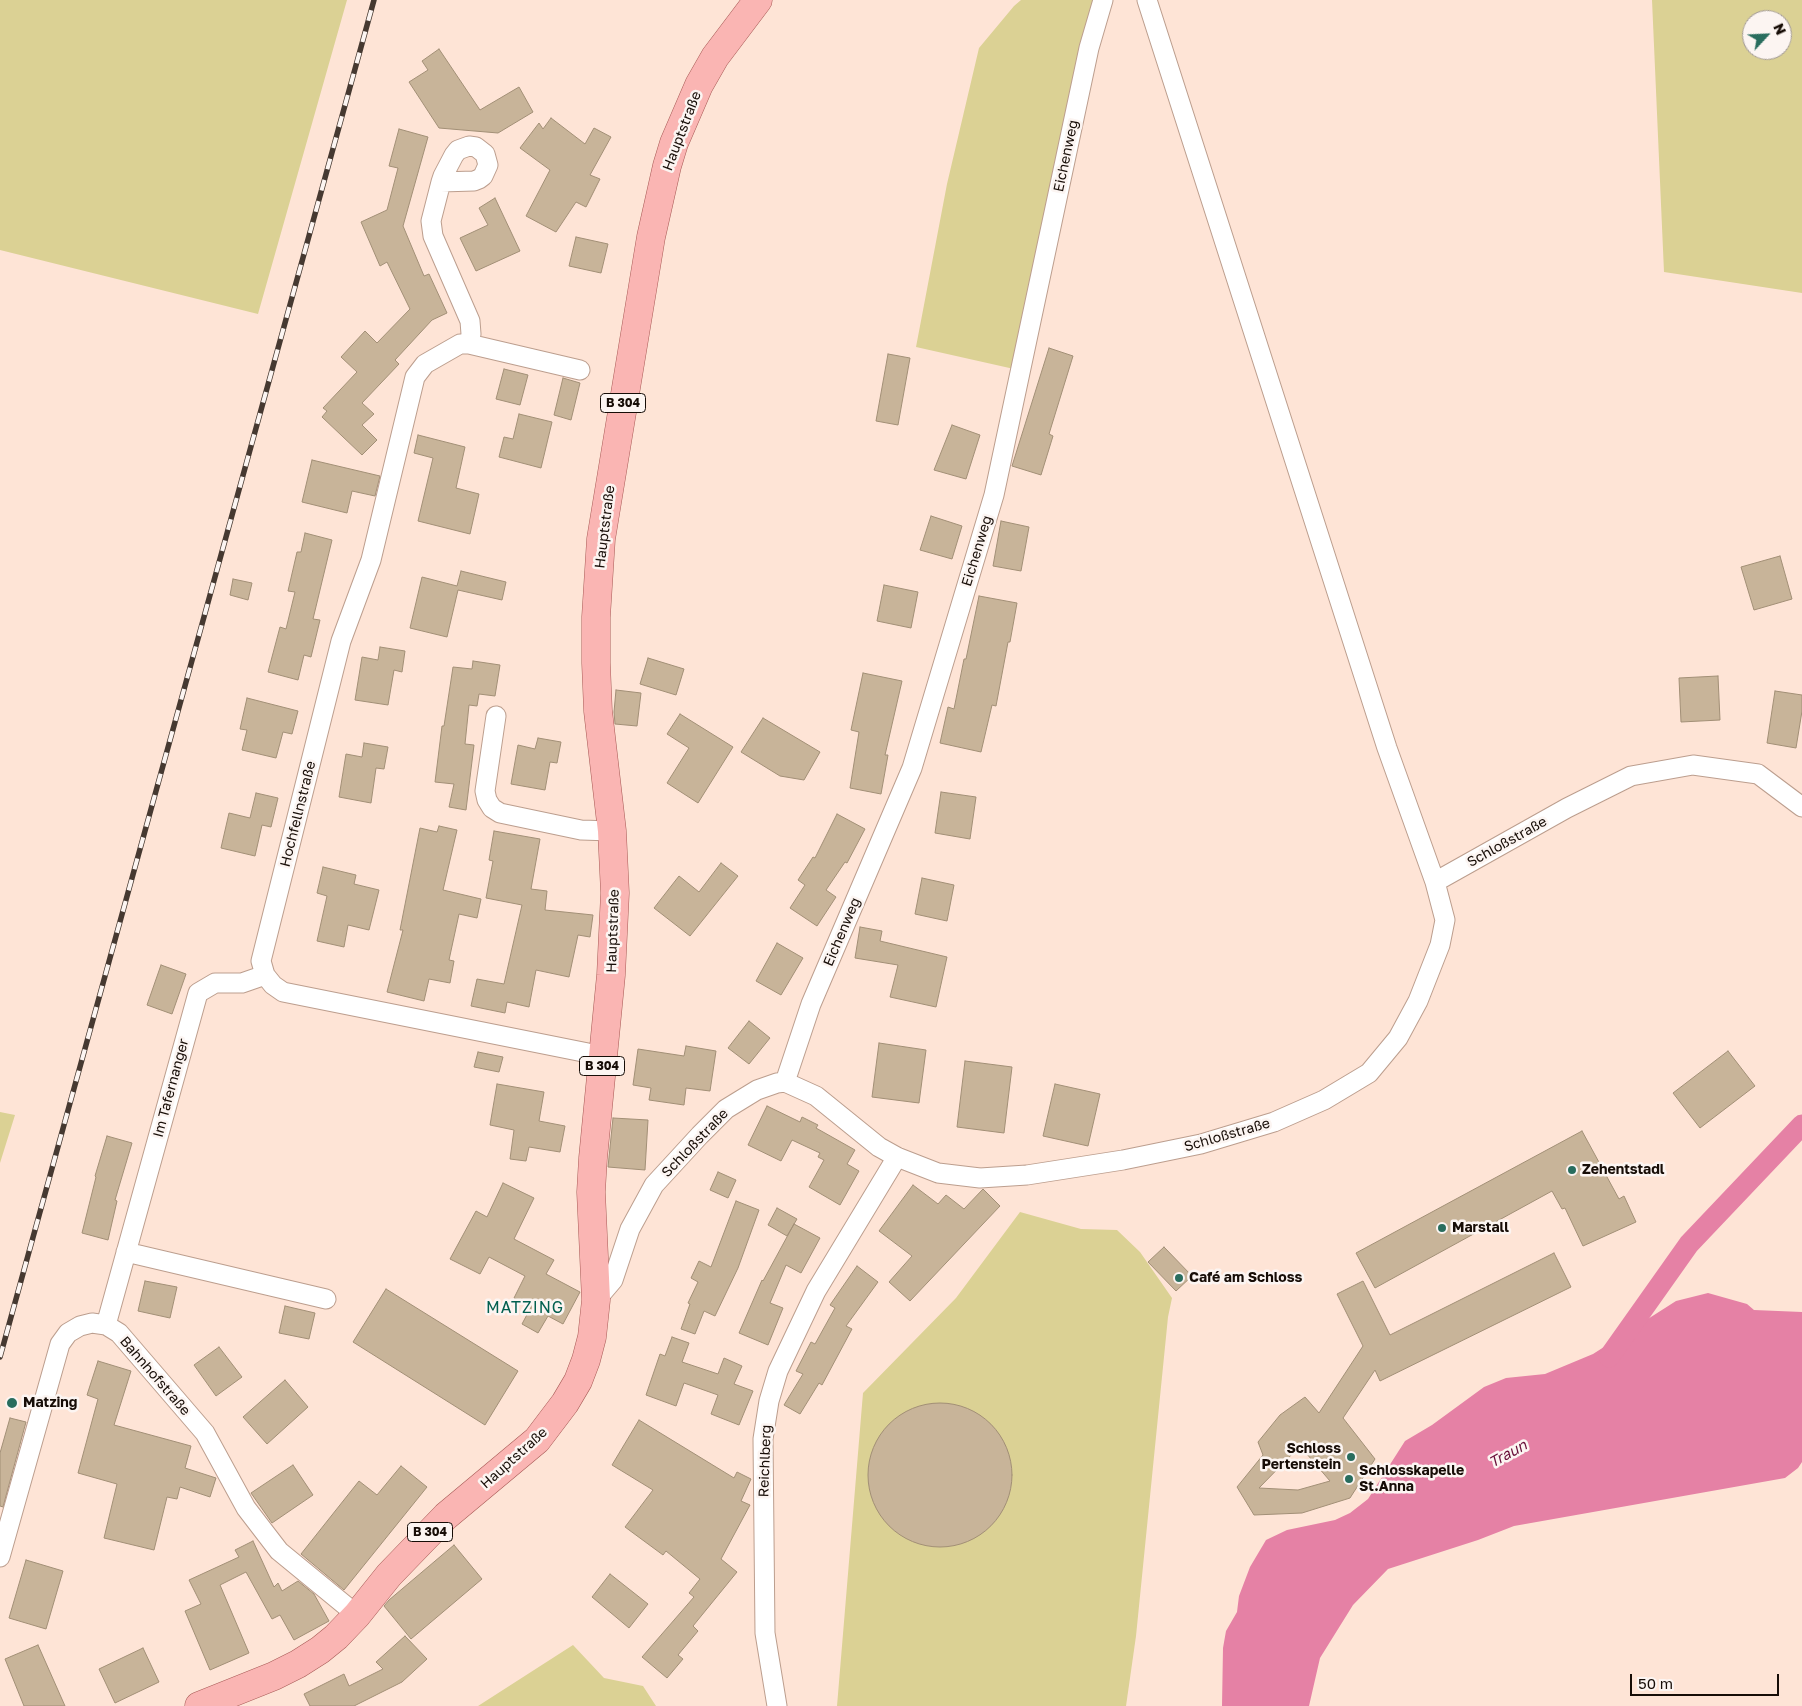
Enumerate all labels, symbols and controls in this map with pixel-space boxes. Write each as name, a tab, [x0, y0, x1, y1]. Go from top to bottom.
north arrow	[1742, 10, 1792, 60]
text: N	[1770, 20, 1790, 37]
street label: Hauptstraße	[659, 89, 705, 173]
street label: Eichenweg	[1050, 119, 1082, 193]
road number: B 304	[600, 393, 646, 412]
street label: Hauptstraße	[592, 484, 618, 570]
street label: Eichenweg	[958, 514, 996, 588]
street label: Hochfellnstraße	[277, 759, 319, 869]
street label: Schloßstraße	[1464, 813, 1550, 871]
street label: Hauptstraße	[603, 889, 623, 973]
street label: Eichenweg	[820, 895, 864, 969]
street label: Im Tafernanger	[150, 1037, 192, 1139]
road number: B 304	[580, 1056, 624, 1076]
street label: Schloßstraße	[658, 1105, 732, 1181]
street label: Schloßstraße	[1182, 1115, 1272, 1155]
place label: Zehentstadl	[1582, 1162, 1665, 1178]
marker: Zehentstadl	[1566, 1164, 1578, 1176]
place label: Marstall	[1452, 1220, 1509, 1236]
marker: Marstall	[1436, 1222, 1448, 1234]
place label: Café am Schloss	[1189, 1270, 1302, 1286]
marker: Café am Schloss	[1173, 1272, 1185, 1284]
district label: MATZING	[485, 1298, 565, 1318]
street label: Bahnhofstraße	[116, 1333, 194, 1419]
place label: Matzing	[23, 1395, 77, 1411]
marker: Matzing	[5, 1396, 19, 1410]
street label: Hauptstraße	[477, 1424, 551, 1492]
street label: Reichlberg	[755, 1424, 775, 1498]
water label: Traun	[1486, 1436, 1530, 1472]
place label: Schloss Pertenstein	[1261, 1441, 1341, 1474]
marker: Schloss Pertenstein	[1345, 1451, 1357, 1463]
place label: Schlosskapelle St.Anna	[1359, 1463, 1464, 1495]
marker: Schlosskapelle St.Anna	[1343, 1473, 1355, 1485]
road number: B 304	[408, 1522, 452, 1541]
scale bar	[1632, 1664, 1781, 1696]
text: 50 m	[1638, 1674, 1673, 1692]

